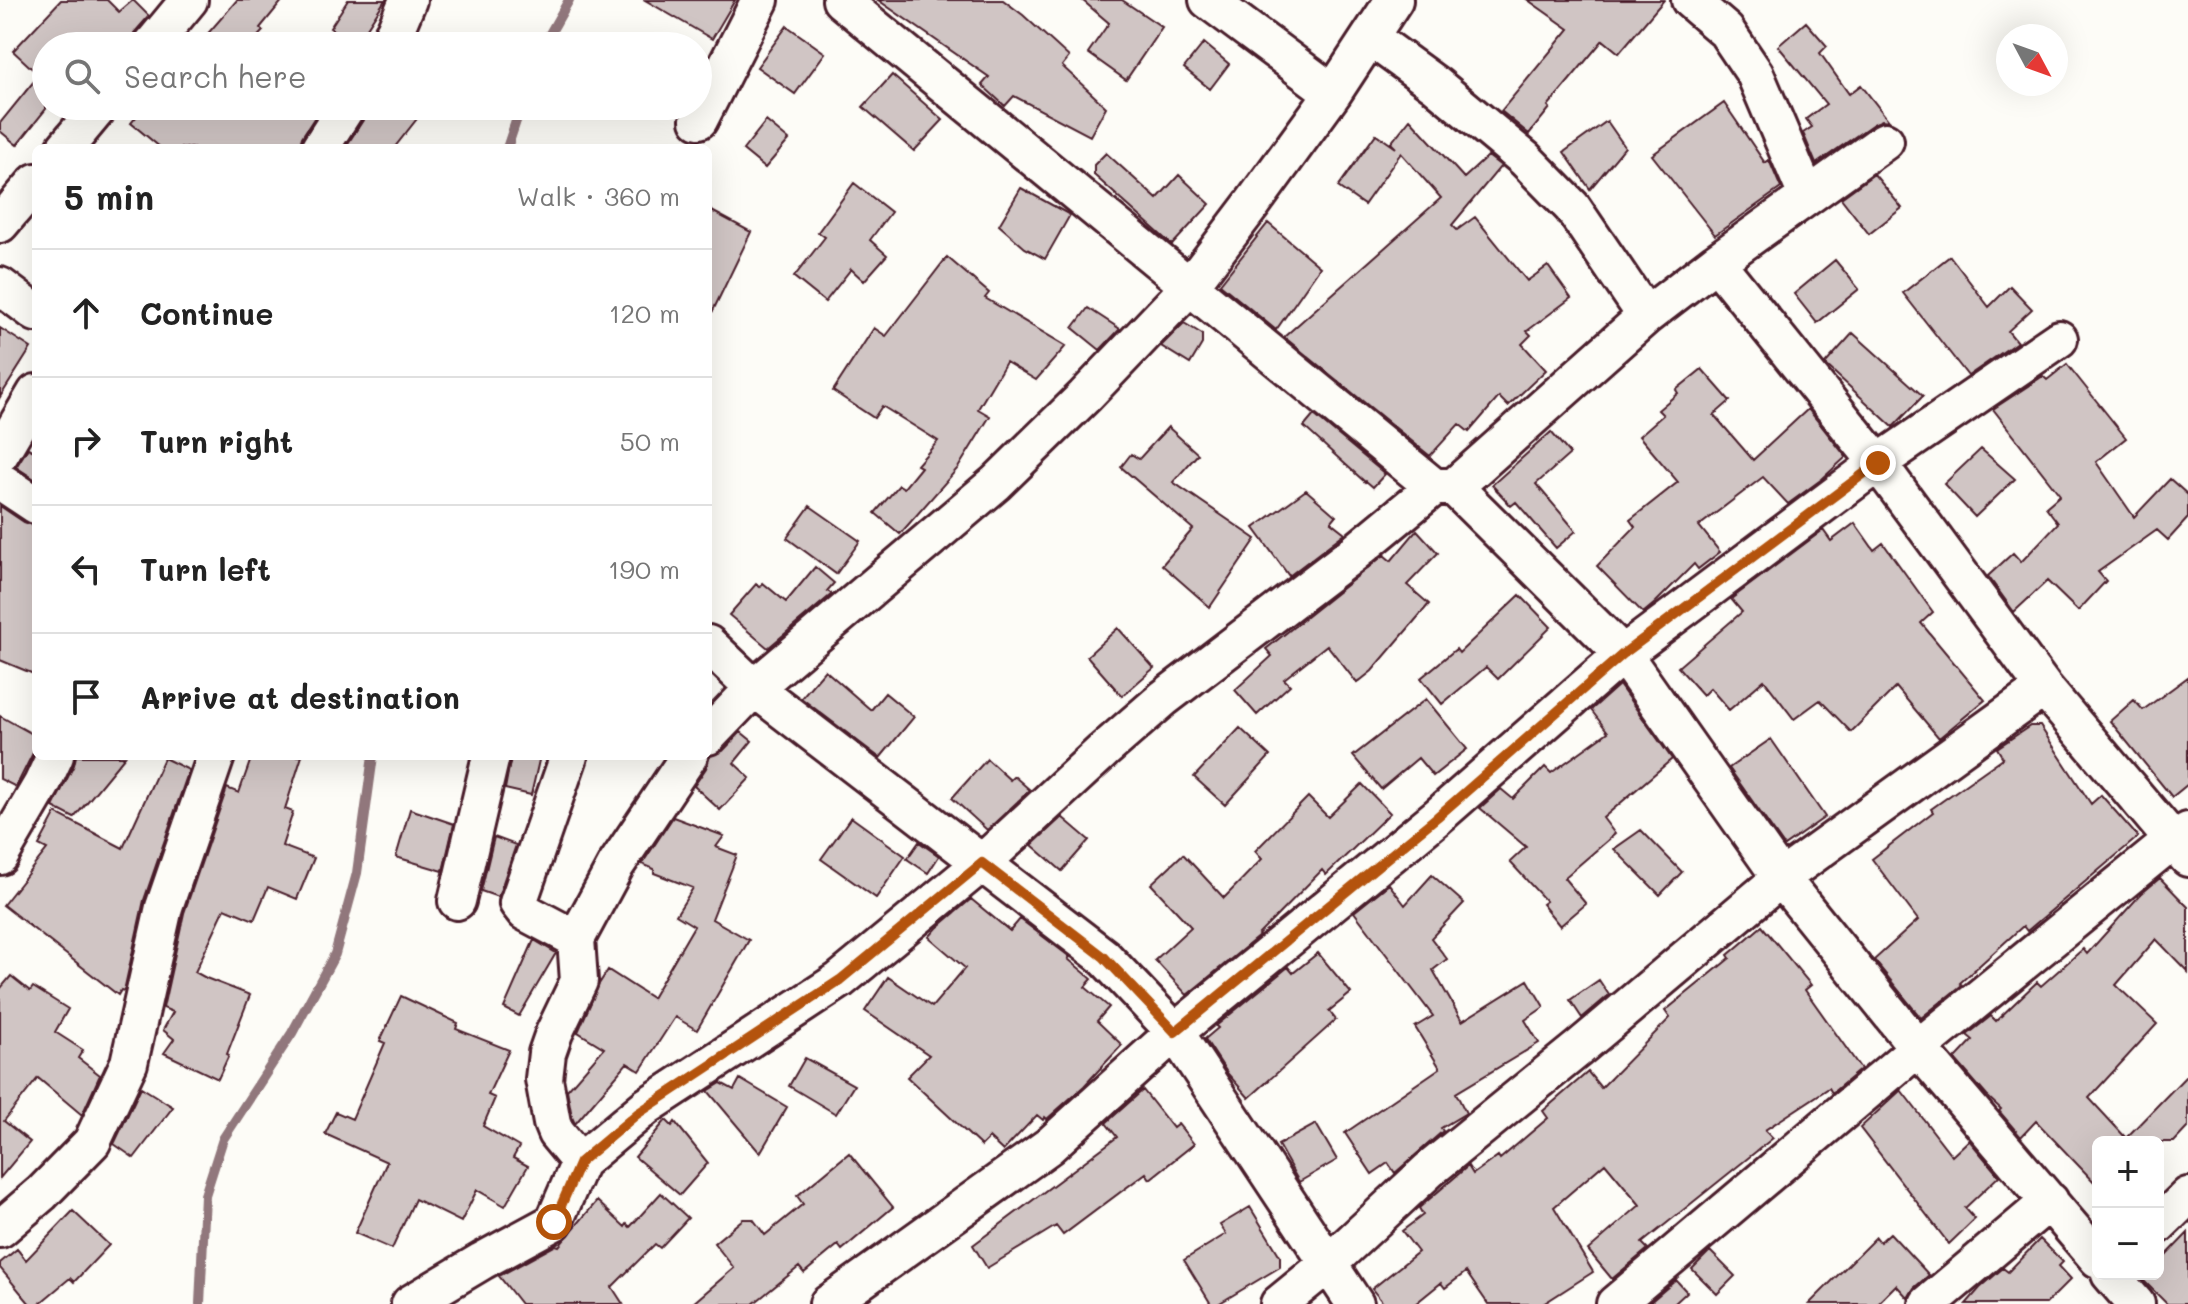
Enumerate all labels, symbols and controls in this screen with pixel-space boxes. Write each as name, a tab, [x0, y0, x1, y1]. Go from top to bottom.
north arrow	[1996, 24, 2068, 96]
search box	[32, 32, 712, 120]
icon: search	[60, 54, 104, 98]
text: Search here	[124, 56, 307, 96]
text: 5 min	[64, 174, 154, 219]
text: Walk · 360 m	[517, 179, 680, 213]
icon: ahead	[64, 291, 108, 335]
text: Continue	[140, 293, 273, 333]
text: 120 m	[609, 296, 680, 330]
icon: right	[64, 419, 108, 463]
text: Turn right	[140, 421, 293, 461]
text: 50 m	[620, 424, 680, 458]
route end	[1860, 445, 1896, 481]
icon: left	[64, 547, 108, 591]
text: Turn left	[140, 549, 271, 589]
text: 190 m	[608, 552, 680, 586]
icon: arrive	[64, 675, 108, 719]
text: Arrive at destination	[140, 677, 460, 717]
map controls	[2092, 1136, 2164, 1280]
button: +	[2092, 1136, 2164, 1208]
route start	[536, 1204, 572, 1240]
button: −	[2092, 1208, 2164, 1280]

